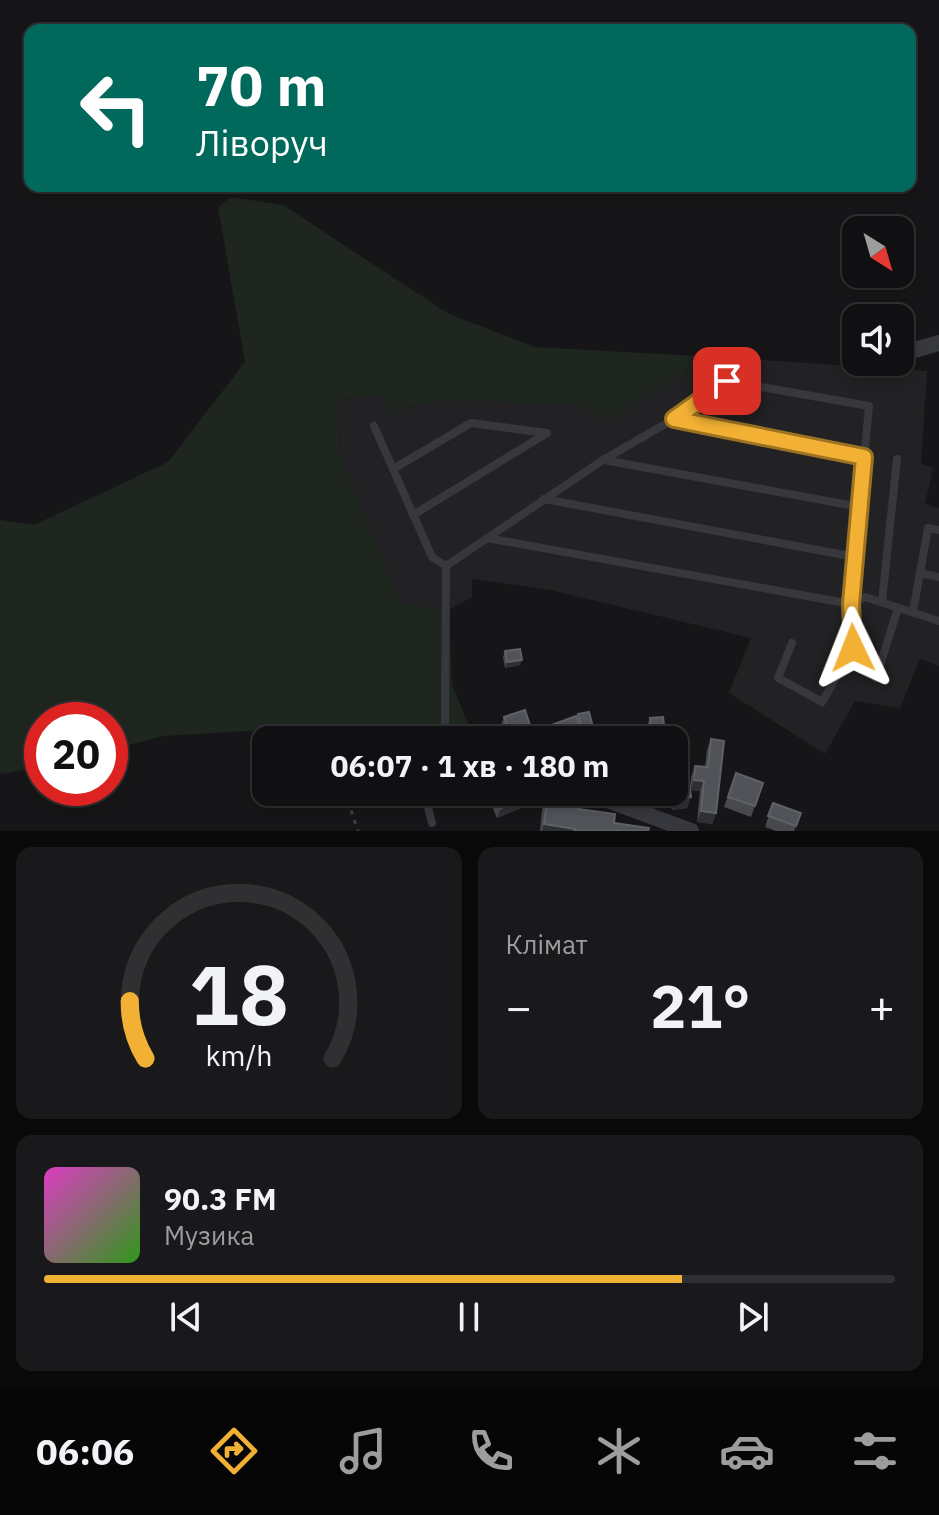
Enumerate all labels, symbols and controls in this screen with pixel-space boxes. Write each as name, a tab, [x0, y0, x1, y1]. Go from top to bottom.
text: 70 m	[196, 49, 326, 121]
icon: left	[64, 56, 168, 160]
text: Ліворуч	[196, 119, 328, 166]
north arrow	[842, 216, 914, 288]
map controls	[842, 216, 914, 376]
button: sound	[842, 304, 914, 376]
pin	[693, 347, 761, 415]
icon: arrive	[705, 359, 749, 403]
position arrow	[811, 606, 895, 690]
speed limit sign: 20	[24, 702, 128, 806]
text: 06:07 · 1 хв · 180 m	[331, 746, 609, 785]
text: Клімат	[506, 927, 588, 961]
text: 18	[189, 940, 289, 1048]
text: 21°	[650, 966, 750, 1045]
text: −	[506, 978, 532, 1035]
text: +	[869, 978, 895, 1035]
text: km/h	[205, 1037, 272, 1074]
text: 90.3 FM	[164, 1179, 277, 1218]
text: Музика	[164, 1218, 254, 1252]
icon: previous	[164, 1295, 208, 1339]
icon: pause	[447, 1295, 491, 1339]
icon: next	[731, 1295, 775, 1339]
icon: directions	[206, 1423, 262, 1479]
icon: music	[335, 1423, 391, 1479]
icon: phone	[463, 1423, 519, 1479]
icon: climate	[591, 1423, 647, 1479]
icon: car	[719, 1423, 775, 1479]
icon: filters	[847, 1423, 903, 1479]
text: 06:06	[36, 1428, 134, 1475]

